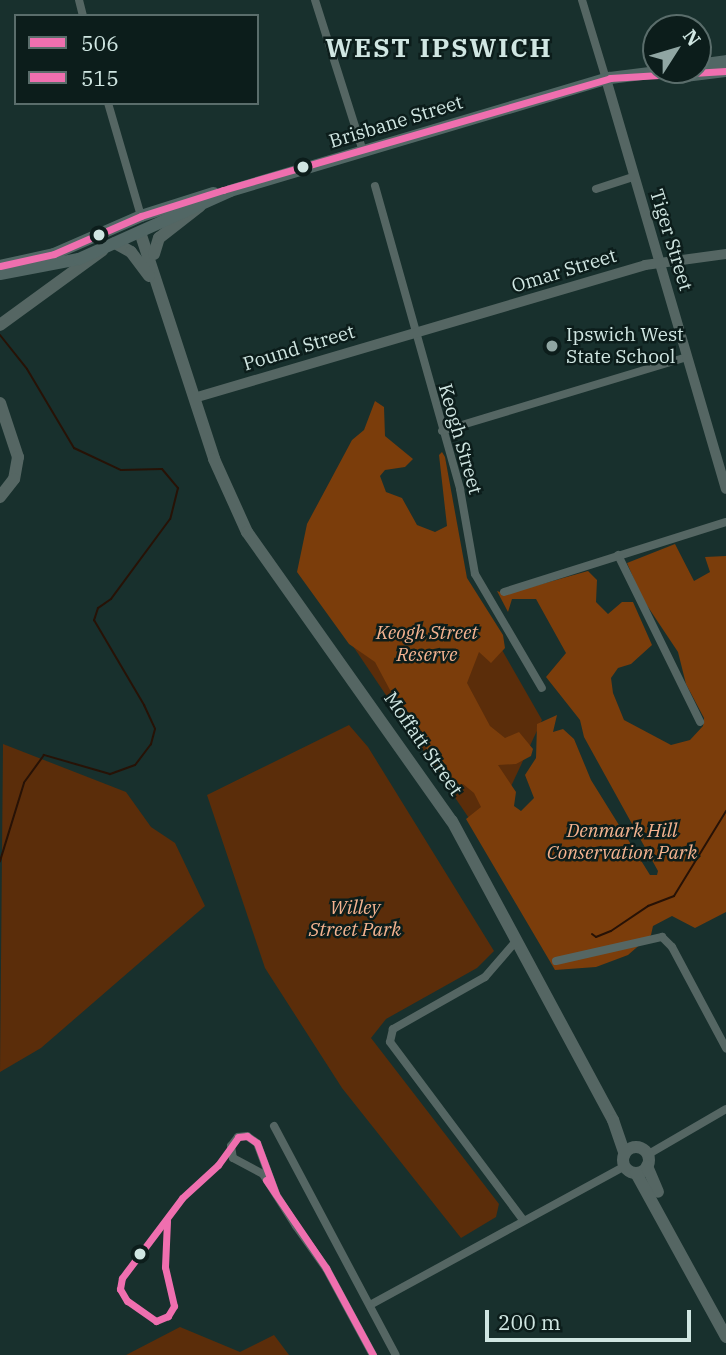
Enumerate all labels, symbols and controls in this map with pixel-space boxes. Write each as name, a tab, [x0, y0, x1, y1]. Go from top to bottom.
legend	[14, 14, 259, 105]
north arrow	[642, 14, 712, 84]
text: N	[678, 24, 706, 51]
text: 506	[81, 29, 119, 57]
district label: WEST IPSWICH	[327, 32, 551, 64]
text: 515	[81, 64, 119, 92]
street label: Brisbane Street	[326, 91, 466, 153]
unlabelled marker	[296, 160, 310, 174]
street label: Tiger Street	[645, 186, 697, 294]
unlabelled marker	[92, 228, 106, 242]
street label: Omar Street	[509, 244, 619, 298]
street label: Pound Street	[240, 320, 358, 376]
place label: Ipswich West State School	[566, 324, 684, 368]
marker: Ipswich West State School	[544, 338, 560, 354]
street label: Keogh Street	[433, 381, 487, 497]
park label: Keogh Street Reserve	[376, 622, 478, 666]
street label: Moffatt Street	[379, 688, 467, 800]
park label: Denmark Hill Conservation Park	[547, 820, 697, 864]
park label: Willey Street Park	[309, 897, 401, 941]
unlabelled marker	[133, 1247, 147, 1261]
scale bar	[488, 1296, 694, 1340]
text: 200 m	[498, 1308, 561, 1336]

